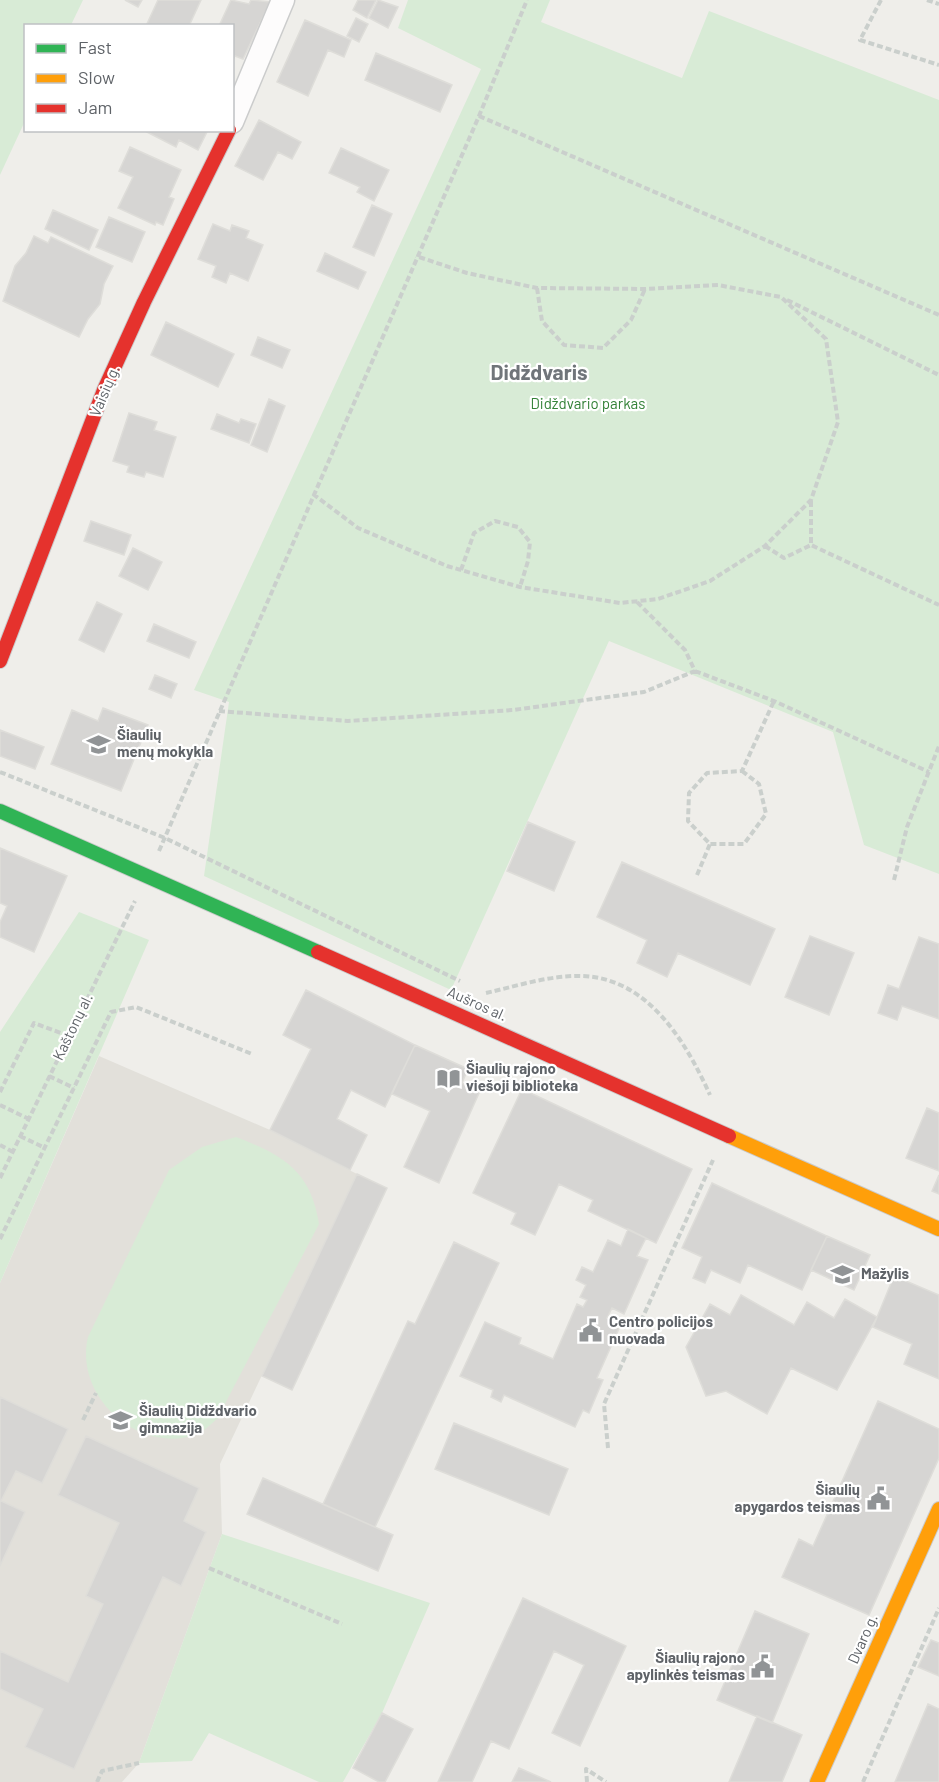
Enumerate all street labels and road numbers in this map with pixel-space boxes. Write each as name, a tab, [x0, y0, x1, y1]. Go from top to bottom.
street label: Vaisių g.	[85, 362, 123, 419]
street label: Aušros al.	[445, 982, 510, 1024]
street label: Kaštonų al.	[48, 990, 96, 1063]
street label: Dvaro g.	[843, 1611, 881, 1666]

